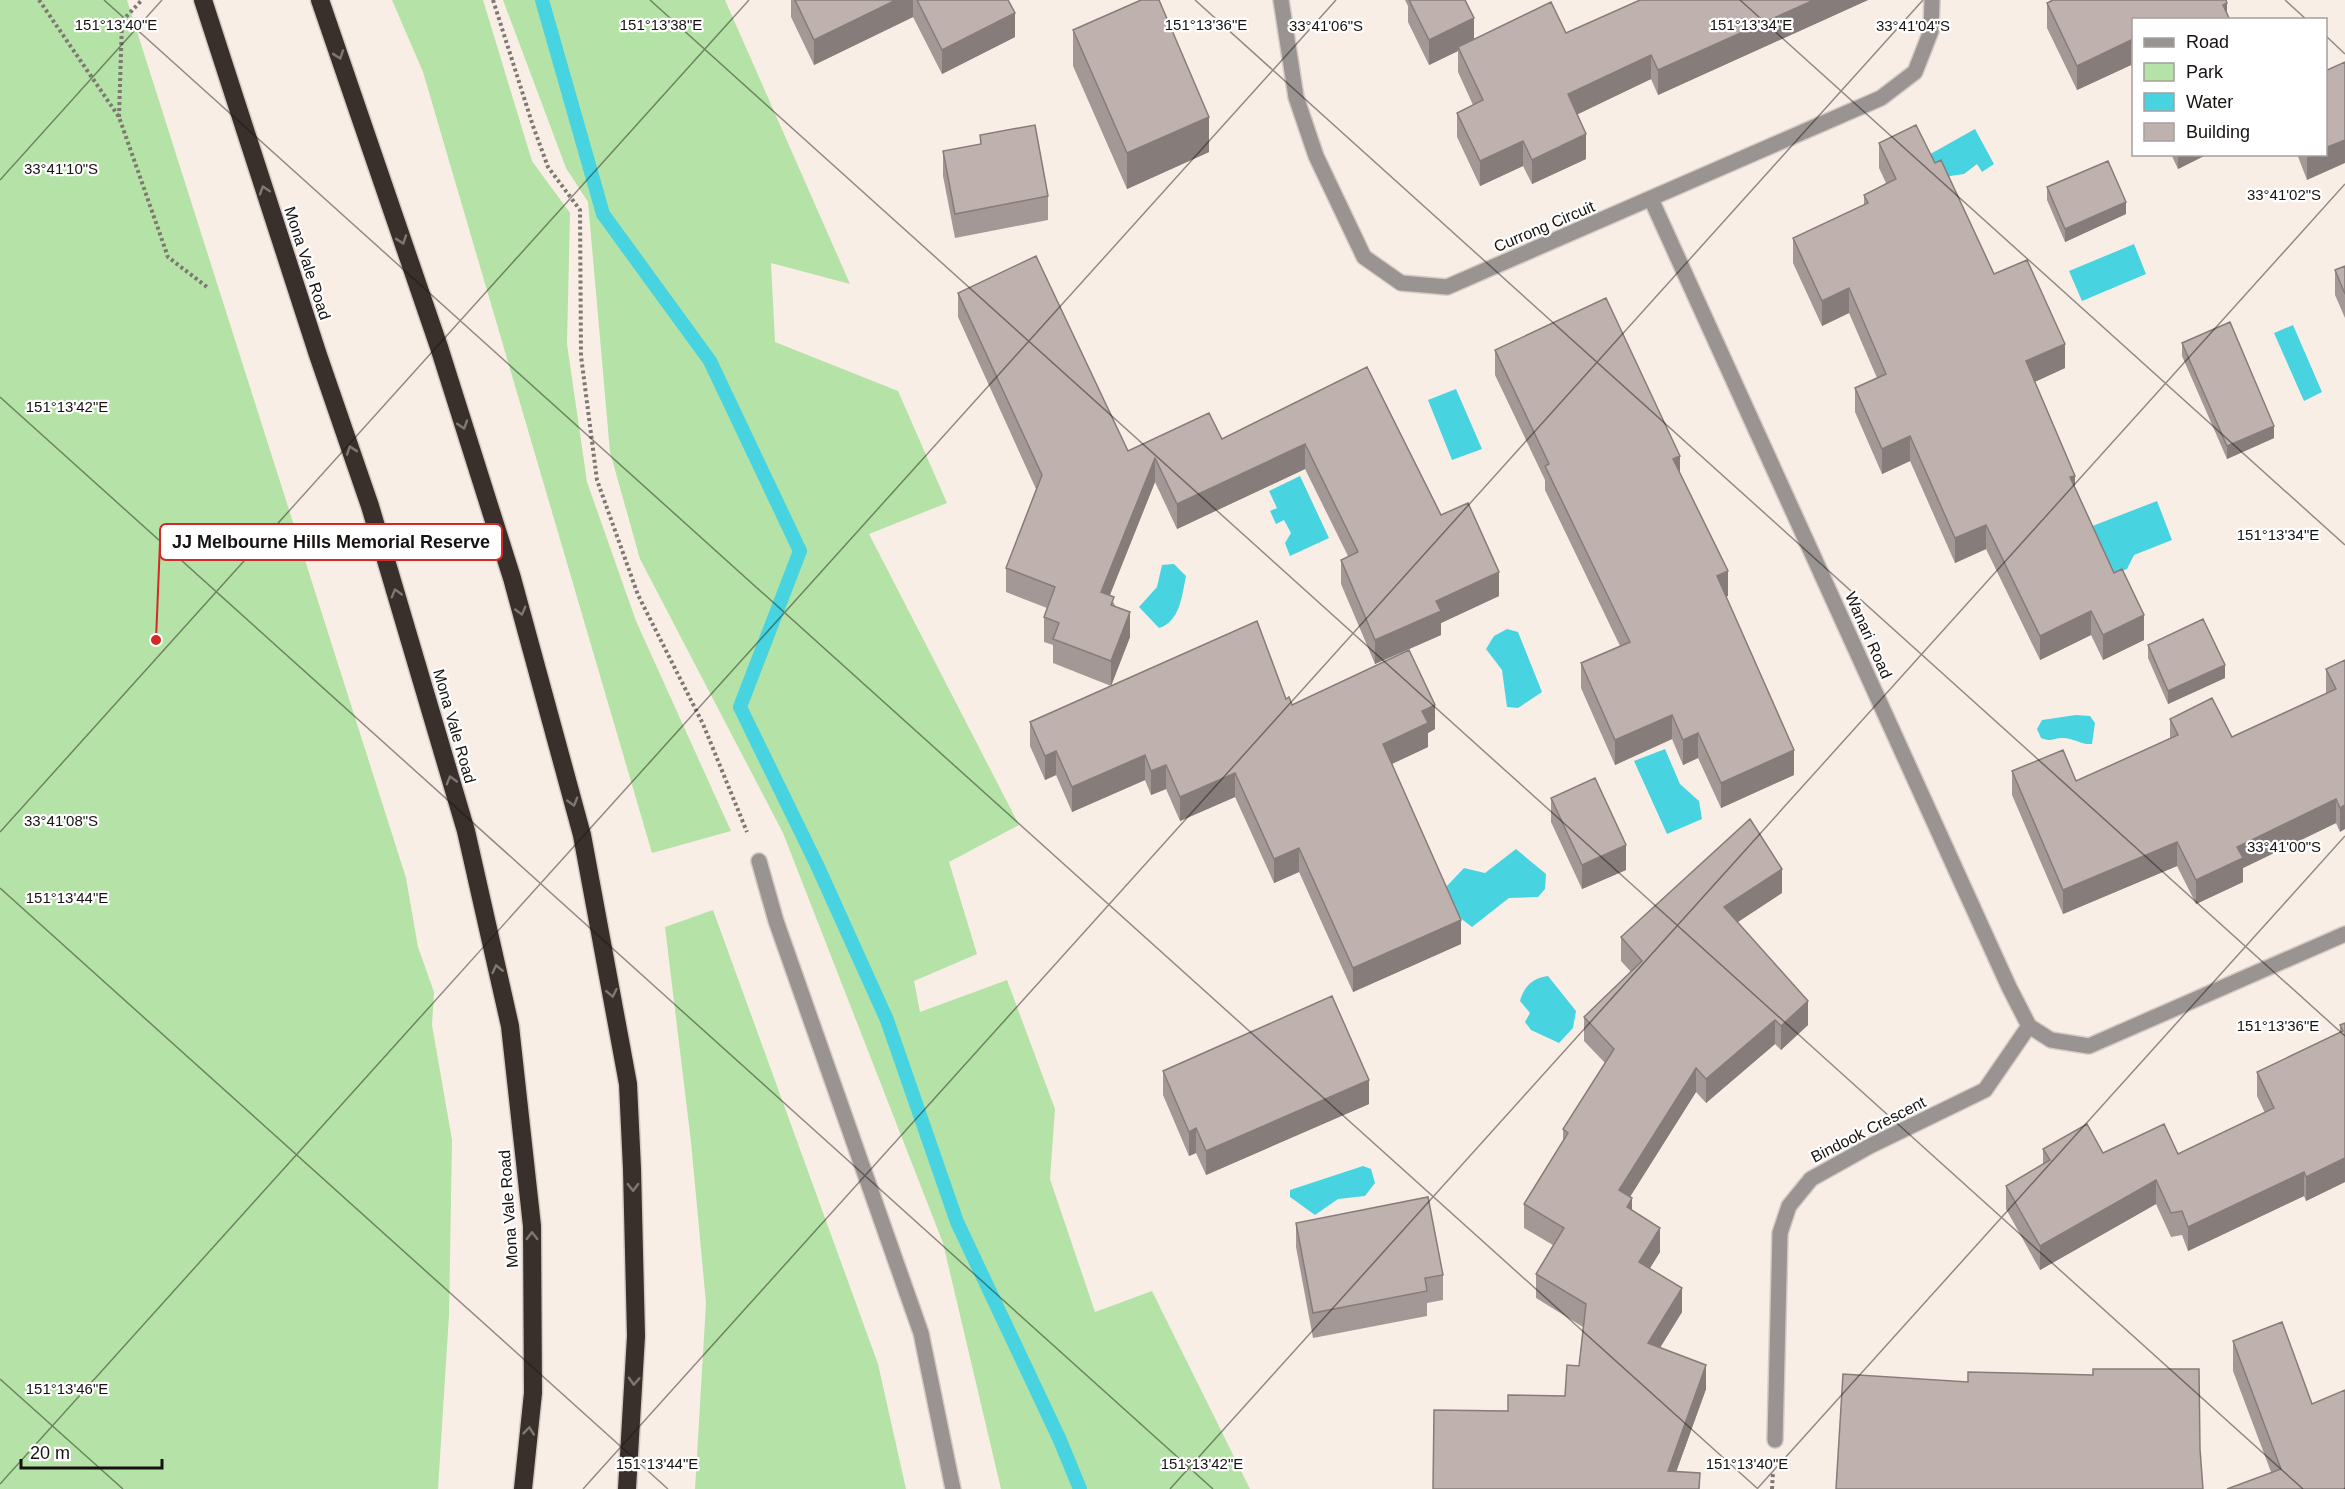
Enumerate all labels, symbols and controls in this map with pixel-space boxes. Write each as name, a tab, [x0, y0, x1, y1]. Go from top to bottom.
text: 151°13'40"E	[75, 16, 157, 33]
text: 151°13'38"E	[620, 16, 702, 33]
text: 151°13'36"E	[1165, 16, 1247, 33]
text: 151°13'34"E	[1710, 16, 1792, 33]
text: 33°41'06"S	[1289, 17, 1363, 34]
text: 33°41'04"S	[1876, 17, 1950, 34]
legend	[2132, 18, 2327, 156]
text: Road	[2186, 32, 2229, 52]
one-way arrow	[331, 49, 344, 60]
text: Park	[2186, 62, 2224, 82]
text: Water	[2186, 92, 2233, 112]
text: Building	[2186, 122, 2250, 142]
text: 33°41'10"S	[24, 160, 98, 177]
one-way arrow	[259, 185, 272, 196]
text: 33°41'02"S	[2247, 186, 2321, 203]
street label: Currong Circuit	[1491, 197, 1598, 255]
street label: Mona Vale Road	[281, 204, 334, 322]
one-way arrow	[395, 234, 407, 245]
text: 151°13'42"E	[26, 398, 108, 415]
one-way arrow	[456, 419, 469, 430]
one-way arrow	[346, 445, 359, 456]
callout: JJ Melbourne Hills Memorial Reserve	[160, 524, 502, 560]
text: 151°13'34"E	[2237, 526, 2319, 543]
text: JJ Melbourne Hills Memorial Reserve	[172, 532, 490, 552]
one-way arrow	[391, 588, 403, 599]
street label: Wanari Road	[1842, 589, 1895, 681]
one-way arrow	[513, 606, 526, 616]
street label: Mona Vale Road	[430, 667, 479, 785]
one-way arrow	[446, 775, 458, 786]
one-way arrow	[566, 796, 578, 807]
text: 33°41'08"S	[24, 812, 98, 829]
text: 33°41'00"S	[2247, 838, 2321, 855]
text: 151°13'44"E	[26, 889, 108, 906]
one-way arrow	[492, 965, 505, 975]
one-way arrow	[605, 988, 618, 998]
text: 151°13'36"E	[2237, 1017, 2319, 1034]
street label: Bindook Crescent	[1808, 1093, 1929, 1166]
street label: Mona Vale Road	[496, 1150, 521, 1268]
one-way arrow	[626, 1182, 639, 1191]
one-way arrow	[526, 1232, 538, 1241]
one-way arrow	[627, 1377, 640, 1386]
text: 151°13'46"E	[26, 1380, 108, 1397]
one-way arrow	[522, 1426, 535, 1435]
scale bar	[21, 1432, 162, 1470]
text: 20 m	[30, 1443, 70, 1463]
text: 151°13'44"E	[616, 1455, 698, 1472]
text: 151°13'42"E	[1161, 1455, 1243, 1472]
text: 151°13'40"E	[1706, 1455, 1788, 1472]

